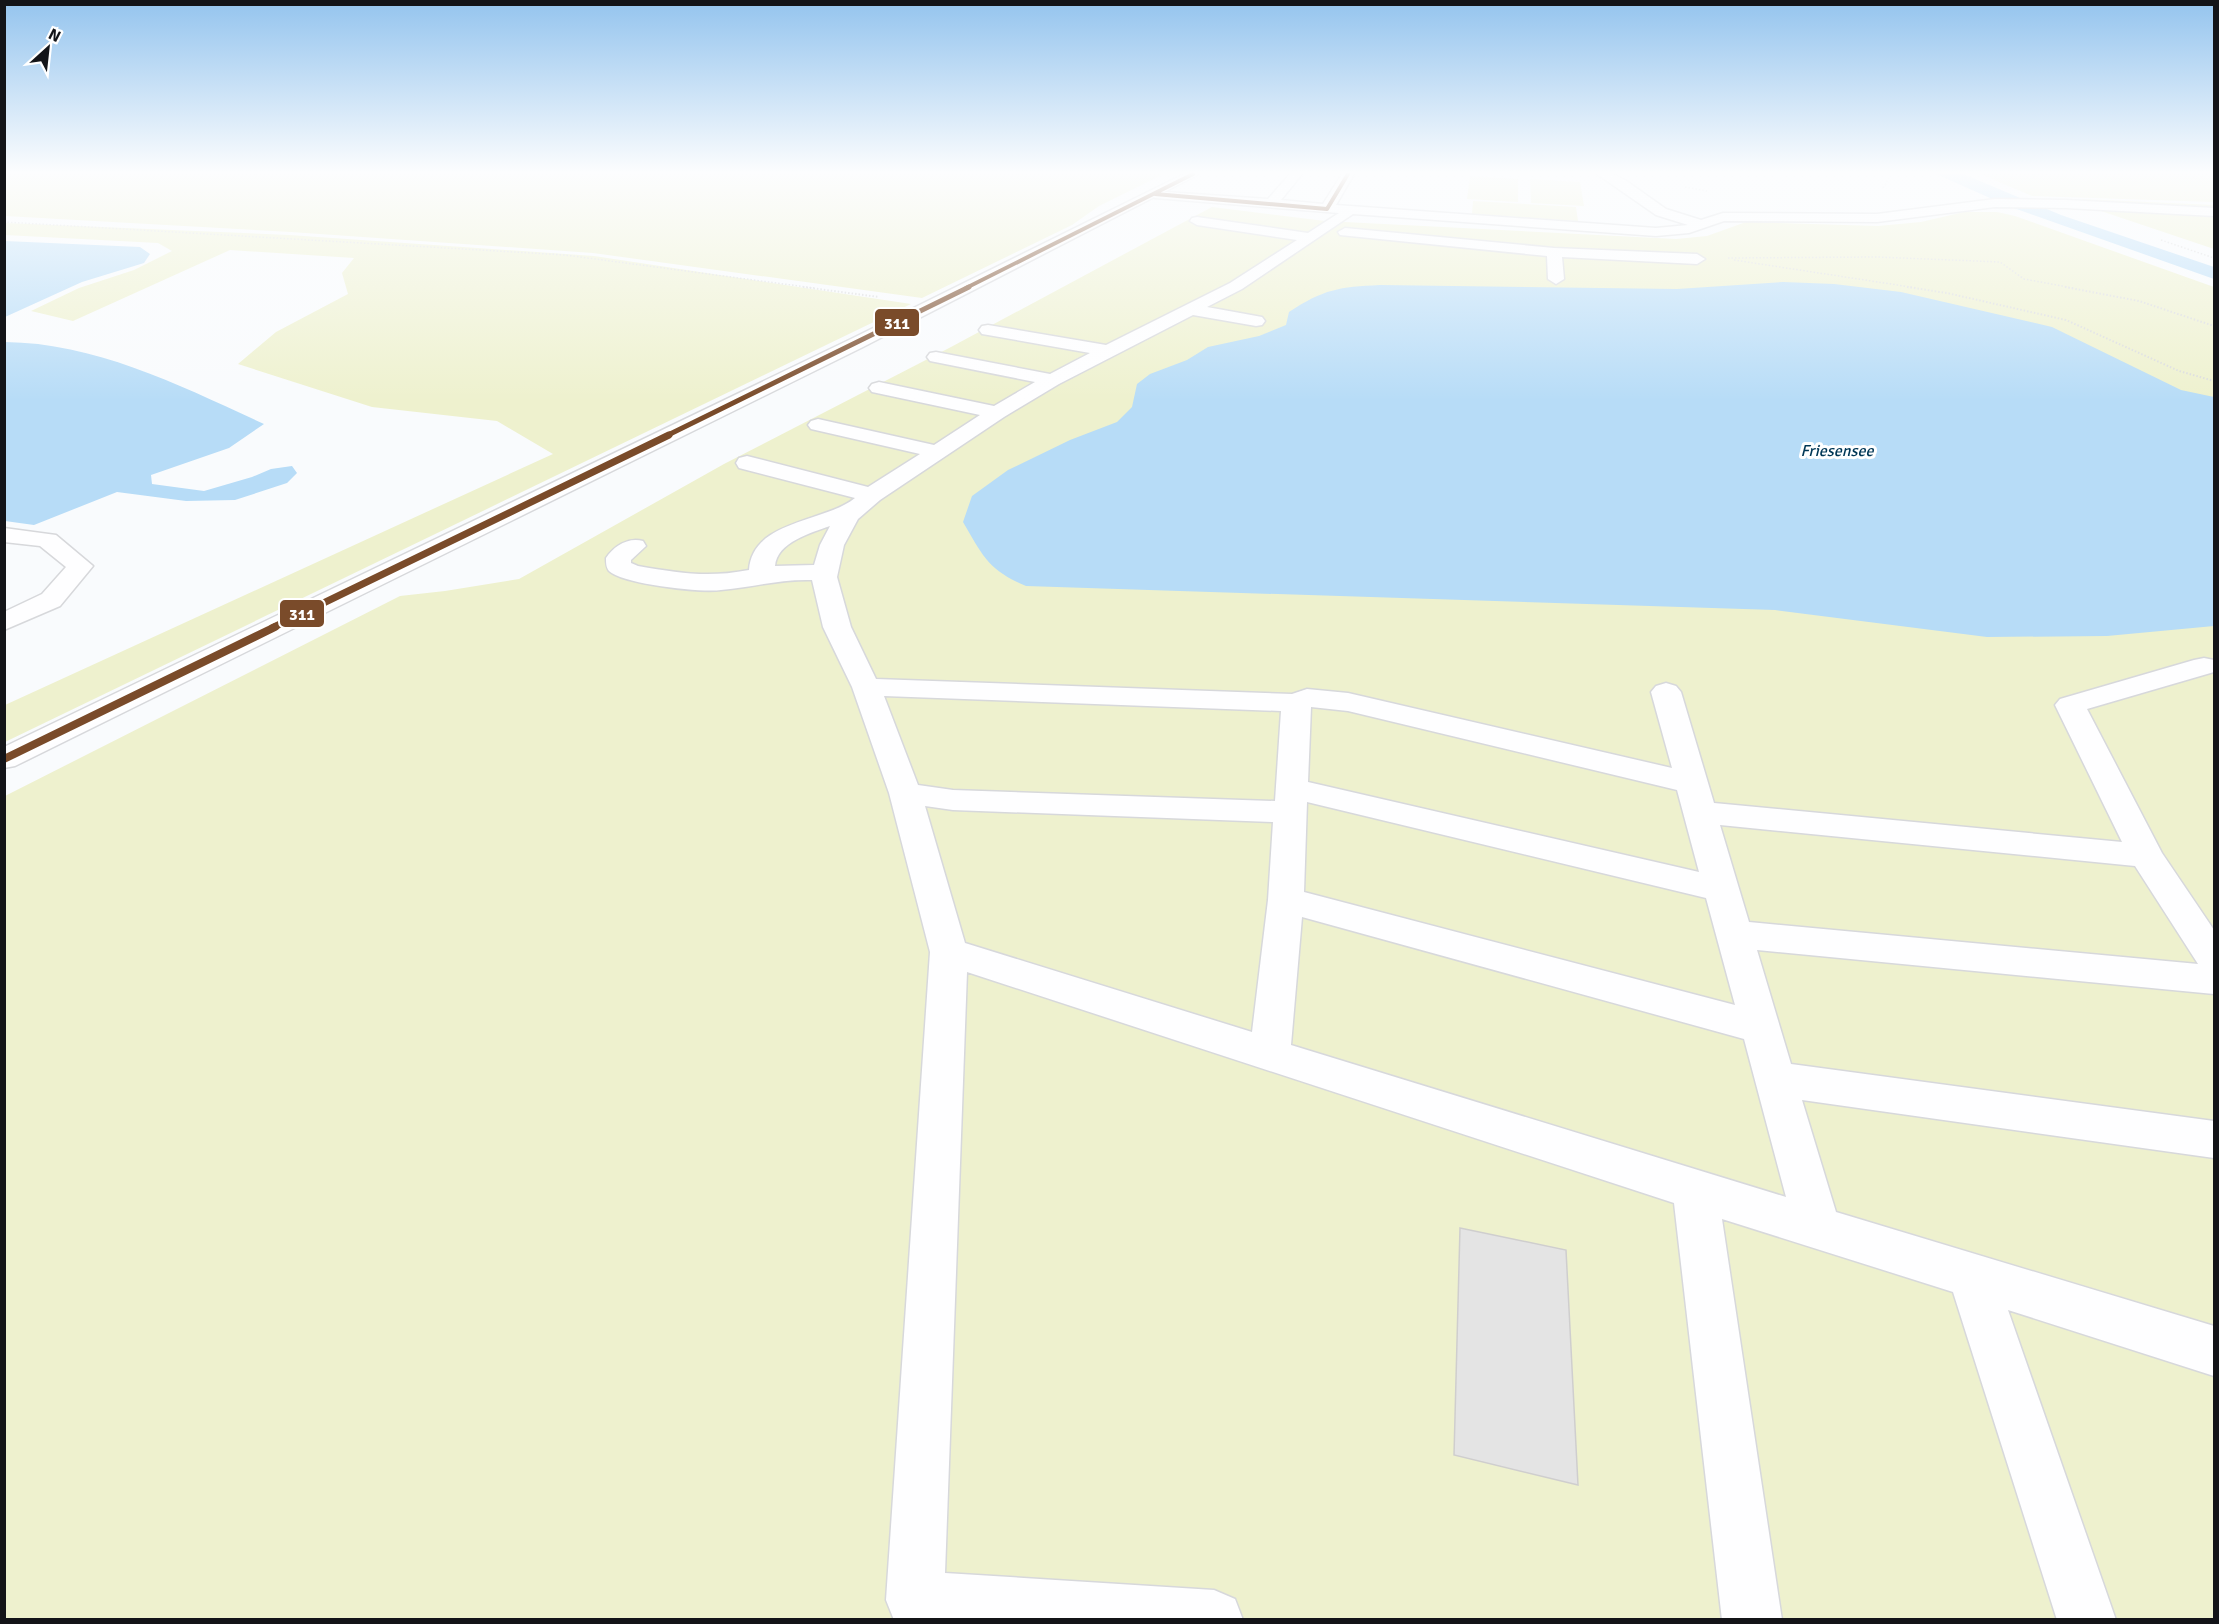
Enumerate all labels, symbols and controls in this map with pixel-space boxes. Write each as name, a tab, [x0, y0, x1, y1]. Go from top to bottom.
north arrow	[18, 18, 78, 78]
text: N	[45, 24, 64, 47]
line badge: 311	[874, 308, 920, 337]
text: 311	[884, 314, 910, 334]
water label: Friesensee	[1800, 441, 1875, 461]
line badge: 311	[279, 599, 325, 628]
text: 311	[289, 605, 315, 625]

